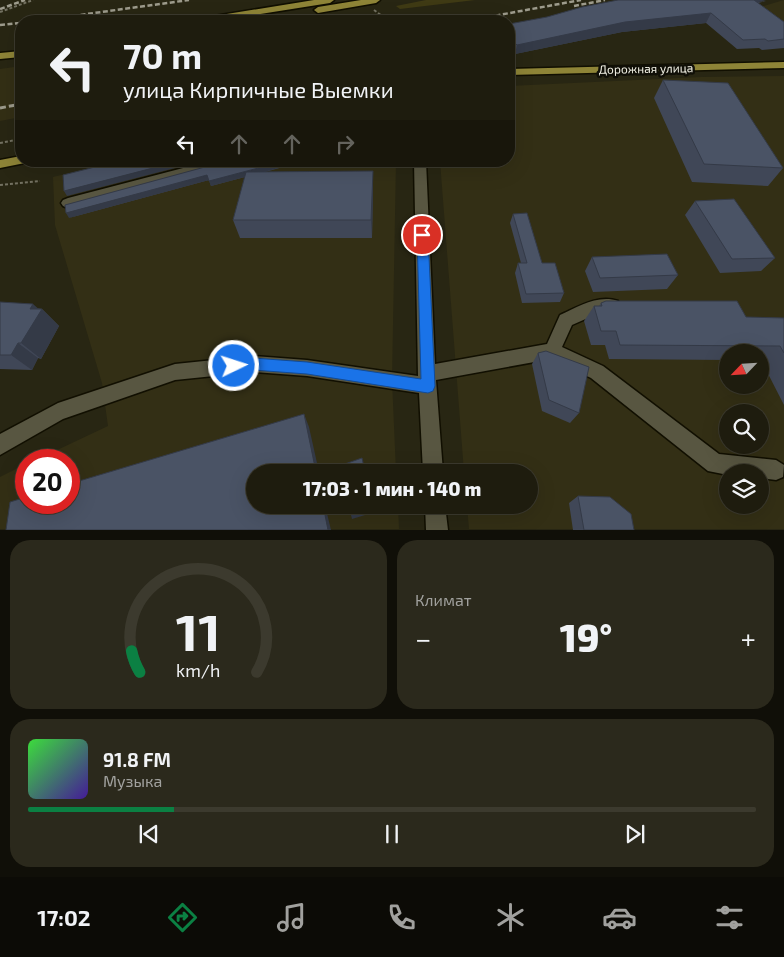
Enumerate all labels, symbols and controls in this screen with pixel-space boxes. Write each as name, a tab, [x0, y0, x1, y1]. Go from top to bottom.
text: 70 m	[123, 34, 202, 76]
icon: left	[40, 35, 105, 100]
street label: Дорожная улица	[599, 60, 694, 77]
text: улица Кирпичные Выемки	[123, 76, 394, 102]
icon: left	[172, 130, 200, 158]
icon: ahead	[225, 130, 253, 158]
icon: ahead	[278, 130, 306, 158]
icon: right	[331, 130, 359, 158]
pin	[401, 214, 443, 256]
icon: arrive	[408, 221, 436, 249]
position arrow	[207, 339, 259, 391]
north arrow	[719, 344, 769, 394]
map controls	[719, 344, 769, 514]
button: search	[719, 404, 769, 454]
speed limit sign: 20	[15, 449, 80, 514]
button: layers	[719, 464, 769, 514]
text: 17:03 · 1 мин · 140 m	[303, 477, 481, 500]
text: Климат	[415, 590, 472, 609]
text: 11	[176, 599, 221, 661]
text: 19°	[560, 614, 612, 660]
text: −	[415, 621, 431, 655]
text: +	[741, 621, 756, 655]
text: km/h	[176, 659, 221, 681]
text: 91.8 FM	[103, 748, 171, 771]
text: Музыка	[103, 771, 162, 790]
icon: previous	[135, 820, 163, 848]
icon: pause	[378, 820, 406, 848]
icon: next	[621, 820, 649, 848]
icon: directions	[165, 900, 200, 935]
icon: music	[274, 900, 309, 935]
icon: phone	[384, 900, 419, 935]
icon: climate	[493, 900, 528, 935]
icon: car	[602, 900, 637, 935]
icon: filters	[712, 900, 747, 935]
text: 17:02	[37, 904, 91, 930]

